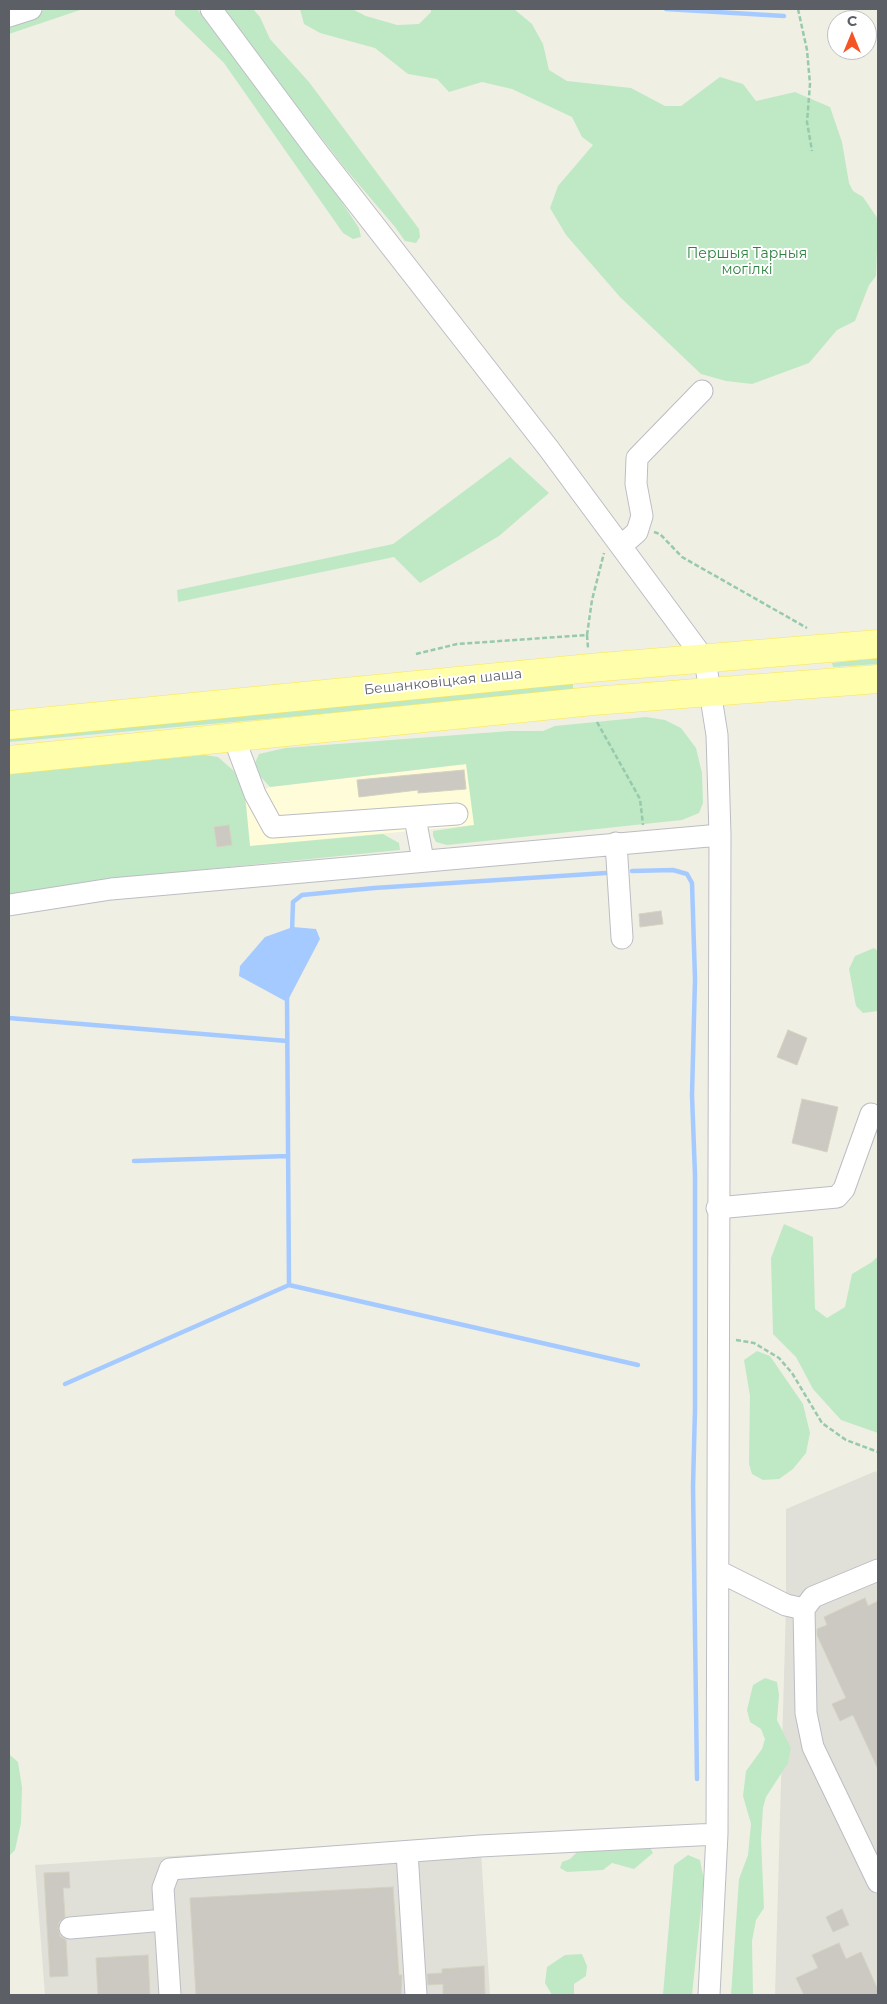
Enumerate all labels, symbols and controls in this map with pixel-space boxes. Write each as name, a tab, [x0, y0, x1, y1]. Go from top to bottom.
north arrow	[827, 10, 877, 60]
text: С	[847, 12, 857, 30]
park label: Першыя Тарныя могілкі	[687, 246, 807, 278]
street label: Бешанковіцкая шаша	[363, 665, 523, 699]

